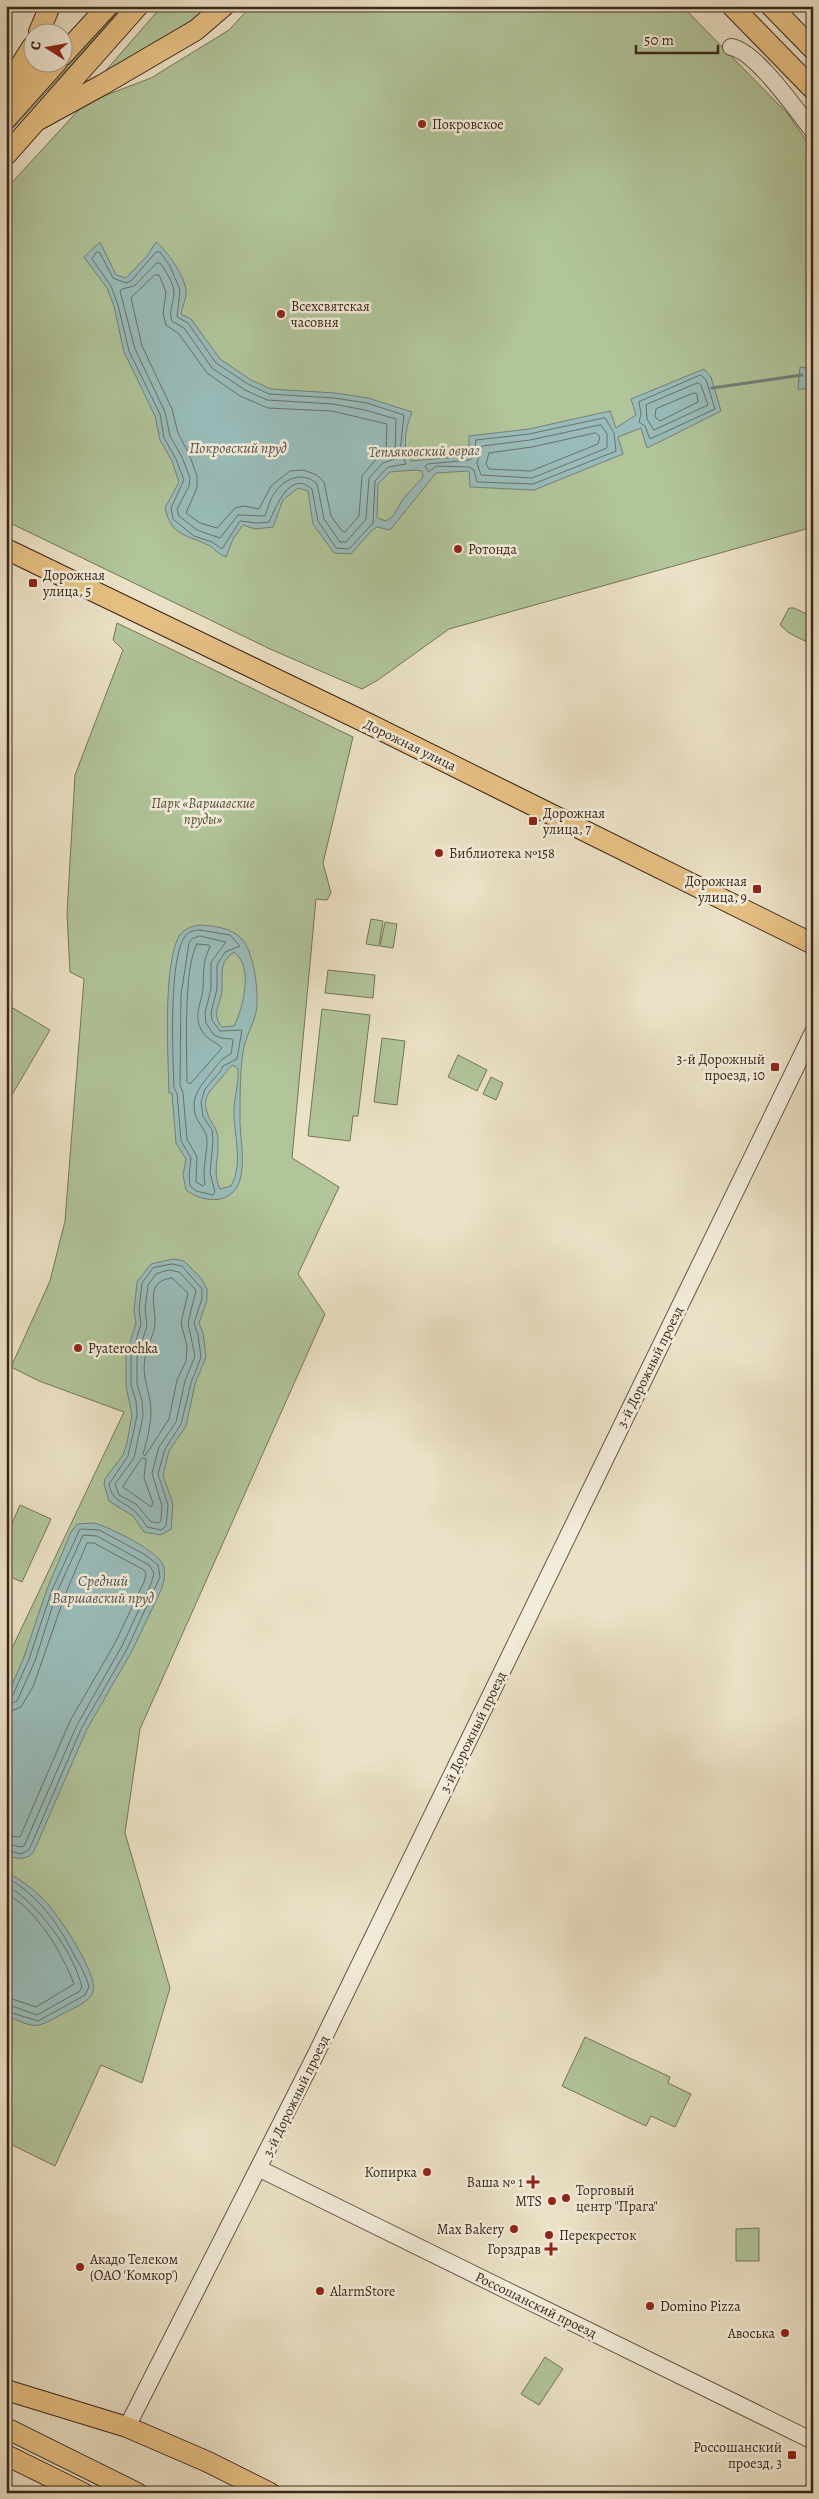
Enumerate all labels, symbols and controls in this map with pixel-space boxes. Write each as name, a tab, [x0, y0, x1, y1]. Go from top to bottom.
north arrow	[22, 22, 72, 72]
scale bar	[636, 22, 719, 54]
text: 50 m	[644, 30, 674, 50]
text: С	[26, 39, 46, 52]
place label: Покровское	[432, 115, 504, 134]
marker: Покровское	[416, 118, 428, 130]
place label: Всехсвятская часовня	[291, 297, 370, 332]
marker: Всехсвятская часовня	[275, 308, 287, 320]
water label: Покровский пруд	[189, 438, 287, 458]
water label: Тепляковский овраг	[368, 440, 480, 462]
place label: Ротонда	[468, 540, 517, 559]
marker: Ротонда	[452, 543, 464, 555]
place label: Дорожная улица, 5	[42, 566, 105, 601]
marker: Дорожная улица, 5	[27, 577, 39, 589]
street label: Дорожная улица	[361, 714, 460, 776]
park label: Парк «Варшавские пруды»	[151, 794, 255, 829]
place label: Дорожная улица, 7	[542, 804, 605, 839]
marker: Дорожная улица, 7	[527, 815, 539, 827]
place label: Библиотека №158	[449, 844, 555, 863]
marker: Библиотека №158	[433, 847, 445, 859]
place label: Дорожная улица, 9	[685, 872, 747, 907]
marker: Дорожная улица, 9	[751, 883, 763, 895]
place label: 3-й Дорожный проезд, 10	[676, 1050, 765, 1085]
marker: 3-й Дорожный проезд, 10	[769, 1061, 781, 1073]
street label: 3-й Дорожный проезд	[612, 1303, 688, 1431]
place label: Pyaterochka	[88, 1339, 159, 1358]
marker: Pyaterochka	[72, 1342, 84, 1354]
water label: Средний Варшавский пруд	[52, 1571, 154, 1608]
street label: 3-й Дорожный проезд	[435, 1668, 511, 1796]
street label: 3-й Дорожный проезд	[258, 2032, 334, 2160]
place label: Копирка	[364, 2163, 418, 2182]
marker: Копирка	[421, 2166, 433, 2178]
place label: Ваша № 1	[467, 2173, 523, 2192]
marker: Ваша № 1	[527, 2176, 539, 2188]
place label: Торговый центр "Прага"	[576, 2181, 658, 2216]
place label: MTS	[515, 2192, 542, 2211]
marker: Торговый центр "Прага"	[560, 2192, 572, 2204]
marker: MTS	[546, 2195, 558, 2207]
place label: Max Bakery	[437, 2220, 505, 2239]
marker: Max Bakery	[508, 2223, 520, 2235]
place label: Перекресток	[559, 2226, 636, 2245]
marker: Перекресток	[543, 2229, 555, 2241]
place label: Горздрав	[487, 2240, 541, 2259]
marker: Горздрав	[545, 2243, 557, 2255]
place label: Акадо Телеком (ОАО 'Комкор')	[89, 2250, 178, 2285]
marker: Акадо Телеком (ОАО 'Комкор')	[74, 2261, 86, 2273]
street label: Россошанский проезд	[472, 2267, 600, 2343]
place label: AlarmStore	[329, 2282, 395, 2301]
marker: AlarmStore	[314, 2285, 326, 2297]
place label: Domino Pizza	[660, 2297, 741, 2316]
marker: Domino Pizza	[644, 2300, 656, 2312]
place label: Авоська	[727, 2324, 776, 2343]
marker: Авоська	[779, 2327, 791, 2339]
place label: Россошанский проезд, 3	[693, 2438, 782, 2473]
marker: Россошанский проезд, 3	[786, 2449, 798, 2461]

